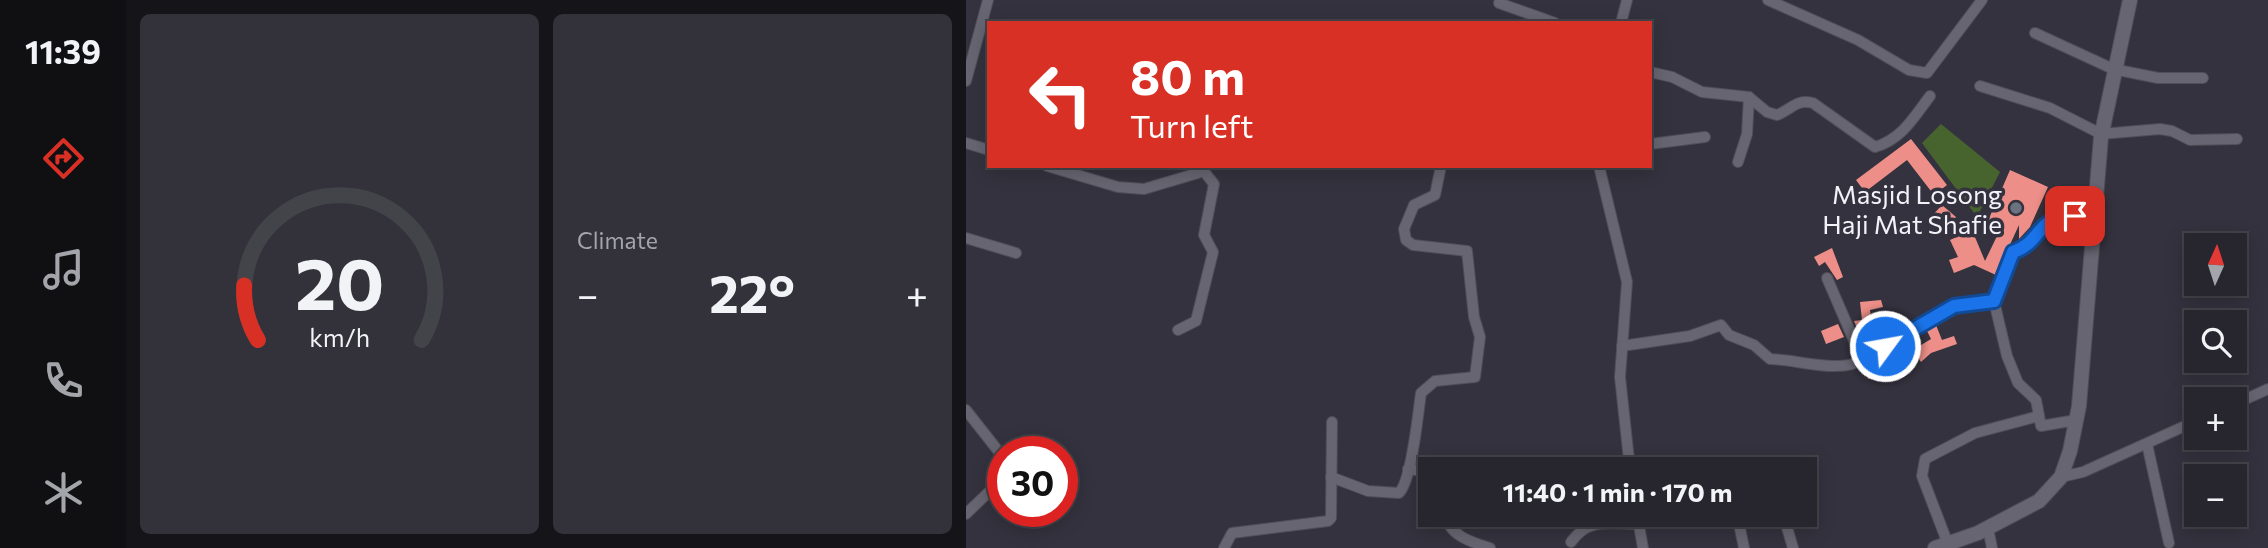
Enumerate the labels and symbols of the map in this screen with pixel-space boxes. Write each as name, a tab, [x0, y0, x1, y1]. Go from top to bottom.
place label: Masjid Losong Haji Mat Shafie	[1822, 178, 2002, 239]
pin	[2045, 186, 2105, 246]
marker: Masjid Losong Haji Mat Shafie	[2008, 200, 2024, 216]
north arrow	[2184, 233, 2247, 296]
position arrow	[1848, 309, 1922, 383]
speed limit sign: 30	[987, 436, 1078, 527]

